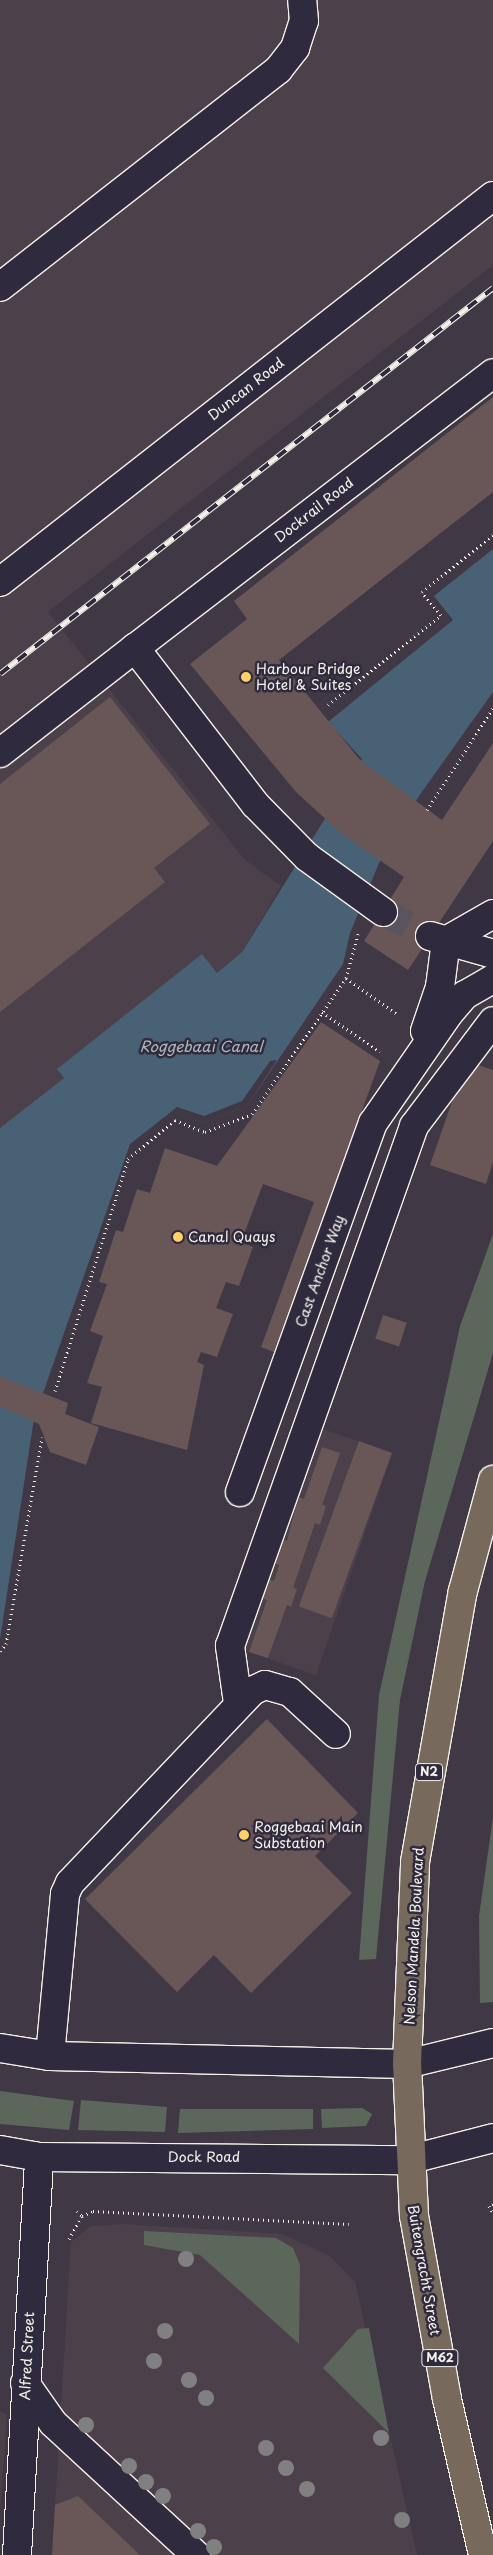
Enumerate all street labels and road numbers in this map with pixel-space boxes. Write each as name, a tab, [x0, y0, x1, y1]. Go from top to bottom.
street label: Duncan Road	[205, 354, 287, 424]
street label: Dockrail Road	[271, 474, 357, 546]
street label: Cast Anchor Way	[292, 1212, 348, 1330]
road number: N2	[414, 1762, 444, 1781]
street label: Nelson Mandela Boulevard	[401, 1847, 427, 2025]
street label: Dock Road	[168, 2149, 240, 2165]
street label: Buitengracht Street	[404, 2203, 444, 2337]
street label: Alfred Street	[16, 2311, 38, 2401]
road number: M62	[421, 2348, 459, 2368]

